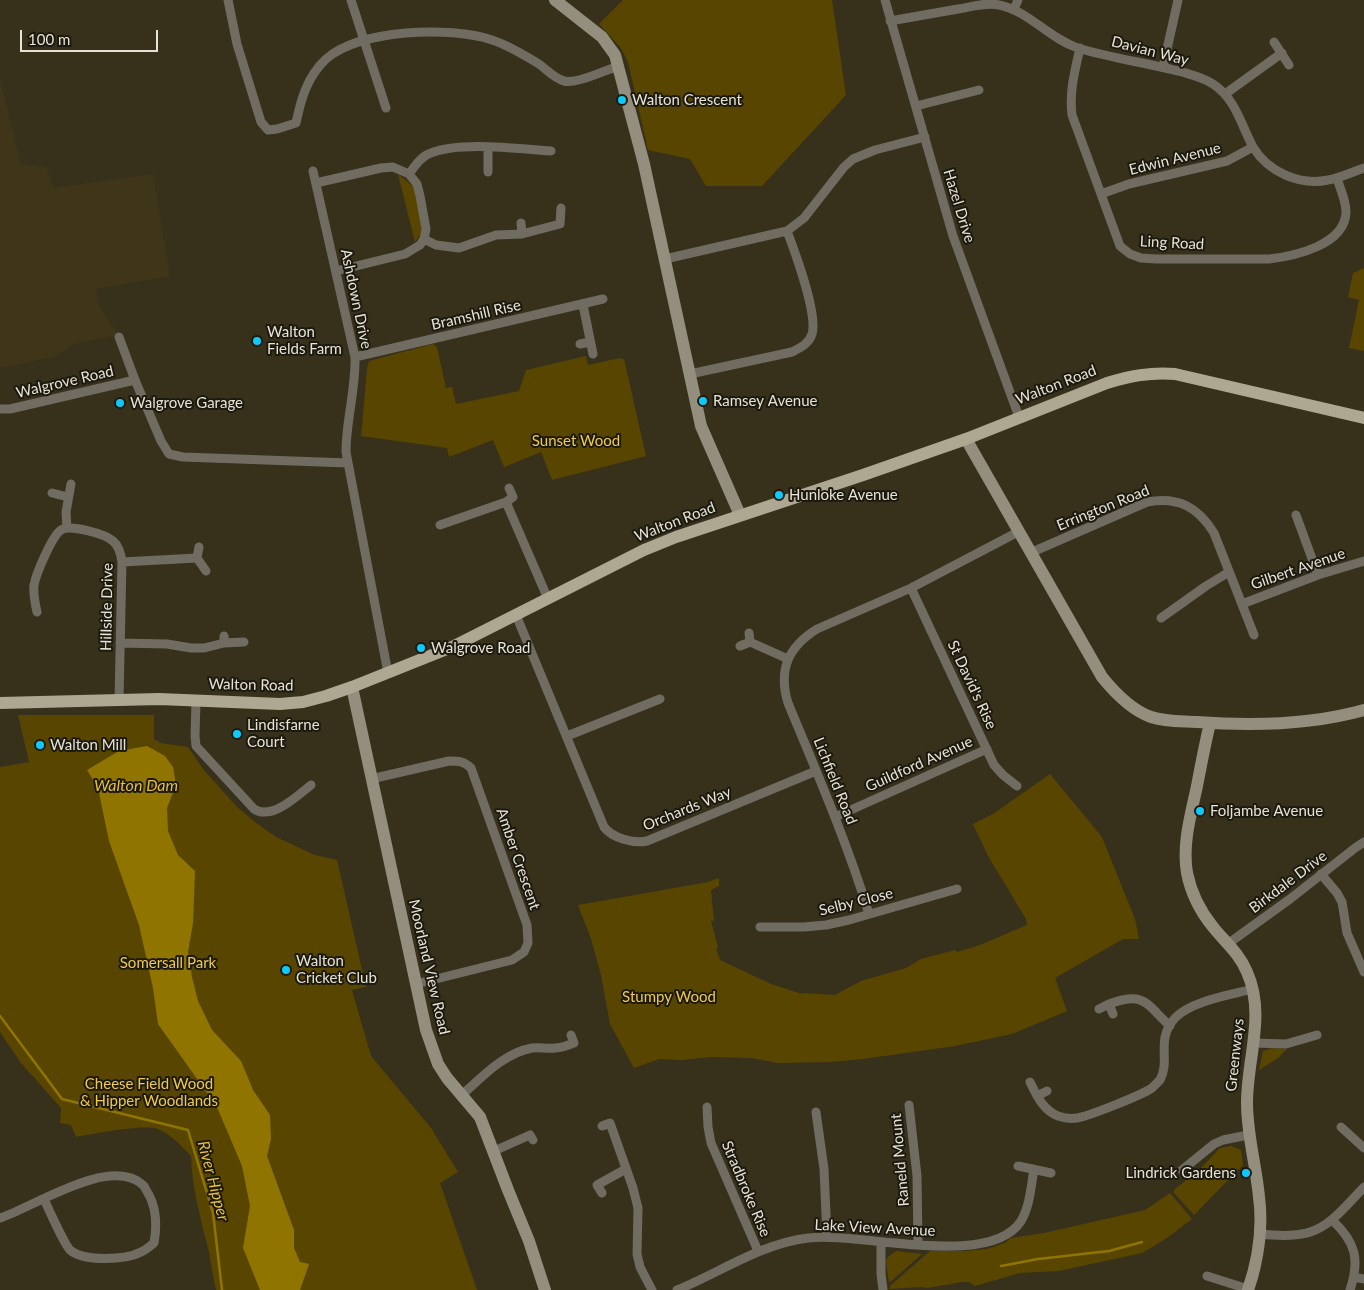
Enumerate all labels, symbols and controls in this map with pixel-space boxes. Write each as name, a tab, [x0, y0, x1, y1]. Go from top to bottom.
scale bar	[22, 20, 160, 52]
text: 100 m	[28, 30, 70, 48]
street label: Davian Way	[1109, 33, 1191, 69]
place label: Walton Crescent	[632, 91, 742, 109]
marker: Walton Crescent	[616, 94, 628, 106]
street label: Edwin Avenue	[1127, 139, 1223, 179]
street label: Hazel Drive	[939, 167, 979, 245]
street label: Ling Road	[1139, 232, 1205, 254]
street label: Ashdown Drive	[337, 247, 375, 351]
street label: Bramshill Rise	[429, 296, 523, 334]
place label: Walton Fields Farm	[267, 323, 342, 358]
marker: Walton Fields Farm	[251, 335, 263, 347]
street label: Walton Road	[1013, 361, 1099, 409]
street label: Walgrove Road	[15, 362, 115, 402]
place label: Ramsey Avenue	[713, 392, 818, 410]
place label: Walgrove Garage	[130, 394, 243, 412]
marker: Ramsey Avenue	[697, 395, 709, 407]
marker: Walgrove Garage	[114, 397, 126, 409]
park label: Sunset Wood	[532, 432, 620, 450]
street label: Errington Road	[1054, 481, 1152, 535]
place label: Hunloke Avenue	[789, 486, 898, 504]
marker: Hunloke Avenue	[773, 489, 785, 501]
street label: Walton Road	[632, 498, 718, 546]
street label: Gilbert Avenue	[1248, 544, 1348, 594]
street label: Hillside Drive	[97, 563, 117, 651]
street label: St David's Rise	[944, 638, 1000, 732]
place label: Walgrove Road	[431, 639, 530, 657]
marker: Walgrove Road	[415, 642, 427, 654]
street label: Walton Road	[208, 675, 294, 695]
place label: Lindisfarne Court	[247, 716, 320, 751]
marker: Lindisfarne Court	[231, 728, 243, 740]
street label: Guildford Avenue	[863, 732, 975, 796]
street label: Lichfield Road	[809, 735, 861, 827]
place label: Walton Mill	[50, 736, 126, 754]
marker: Walton Mill	[34, 739, 46, 751]
water label: Walton Dam	[94, 776, 178, 796]
street label: Orchards Way	[640, 783, 734, 835]
place label: Foljambe Avenue	[1210, 802, 1323, 820]
marker: Foljambe Avenue	[1194, 805, 1206, 817]
street label: Amber Crescent	[492, 806, 544, 912]
street label: Birkdale Drive	[1246, 847, 1330, 917]
street label: Selby Close	[817, 884, 895, 920]
street label: Moorland View Road	[405, 898, 453, 1036]
place label: Walton Cricket Club	[296, 952, 377, 987]
park label: Somersall Park	[120, 954, 216, 972]
marker: Walton Cricket Club	[280, 964, 292, 976]
park label: Stumpy Wood	[622, 988, 716, 1006]
street label: Greenways	[1222, 1018, 1248, 1092]
park label: Cheese Field Wood & Hipper Woodlands	[80, 1075, 218, 1110]
street label: Raneld Mount	[887, 1113, 913, 1207]
street label: Stradbroke Rise	[718, 1138, 774, 1240]
water label: River Hipper	[193, 1139, 233, 1223]
place label: Lindrick Gardens	[1126, 1164, 1236, 1182]
marker: Lindrick Gardens	[1240, 1167, 1252, 1179]
street label: Lake View Avenue	[814, 1216, 936, 1240]

